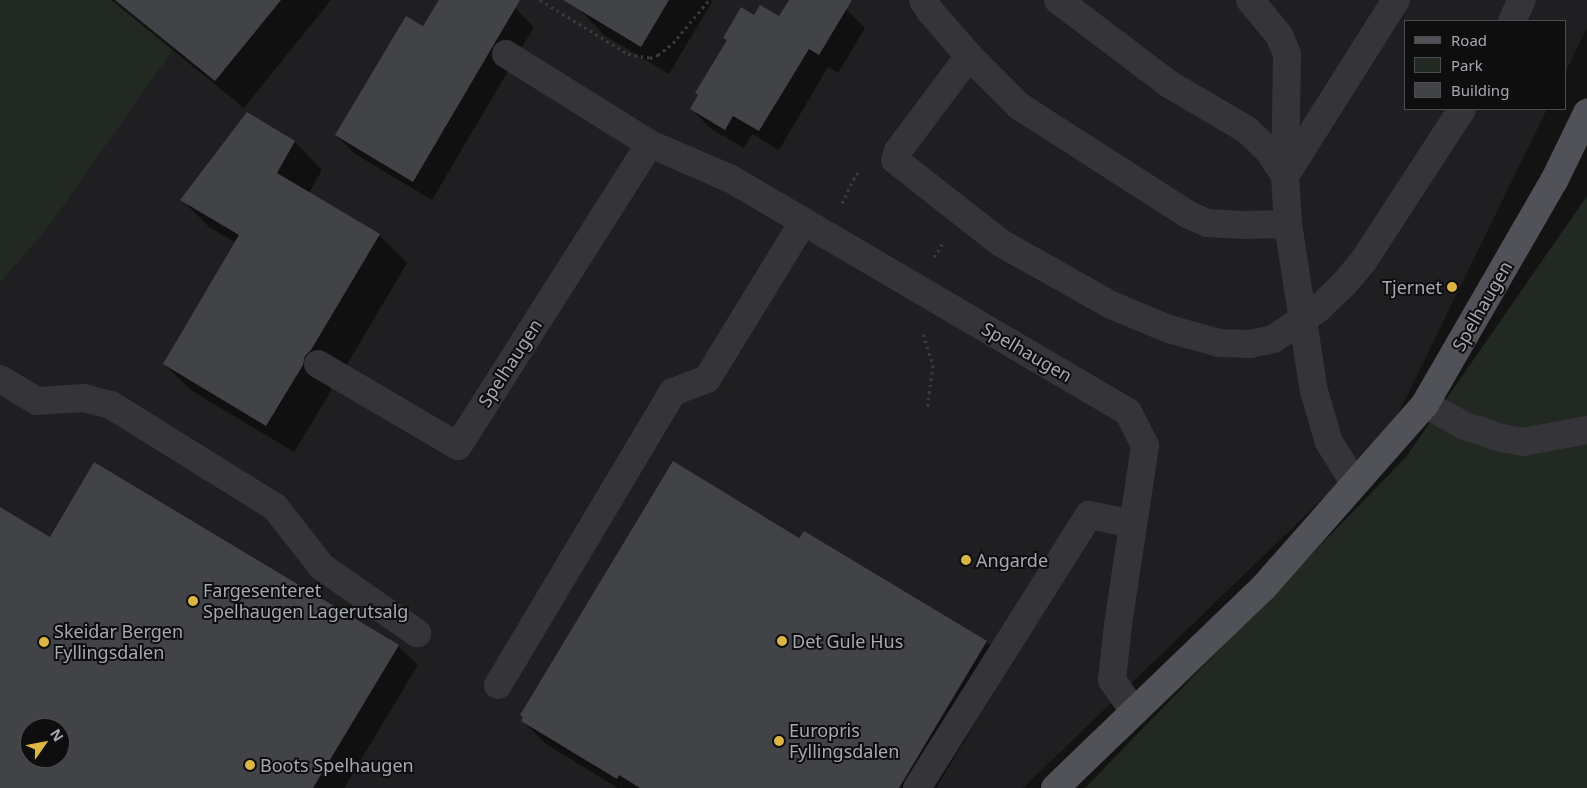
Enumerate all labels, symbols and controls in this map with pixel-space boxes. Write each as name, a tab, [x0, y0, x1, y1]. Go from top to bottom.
legend	[1404, 20, 1567, 110]
text: Road	[1451, 30, 1487, 50]
text: Park	[1451, 55, 1483, 75]
text: Building	[1451, 80, 1509, 100]
street label: Spelhaugen	[1448, 257, 1516, 355]
place label: Tjernet	[1382, 276, 1442, 298]
marker: Tjernet	[1446, 281, 1458, 293]
street label: Spelhaugen	[474, 315, 546, 411]
street label: Spelhaugen	[978, 318, 1076, 386]
place label: Angarde	[976, 549, 1048, 571]
marker: Angarde	[960, 554, 972, 566]
place label: Fargesenteret Spelhaugen Lagerutsalg	[203, 580, 408, 622]
marker: Fargesenteret Spelhaugen Lagerutsalg	[187, 595, 199, 607]
place label: Skeidar Bergen Fyllingsdalen	[54, 621, 183, 664]
place label: Det Gule Hus	[792, 630, 903, 652]
marker: Det Gule Hus	[776, 635, 788, 647]
marker: Skeidar Bergen Fyllingsdalen	[38, 636, 50, 648]
north arrow	[20, 718, 70, 768]
place label: Europris Fyllingsdalen	[789, 720, 899, 762]
text: N	[46, 725, 68, 745]
marker: Europris Fyllingsdalen	[773, 735, 785, 747]
place label: Boots Spelhaugen	[260, 754, 414, 776]
marker: Boots Spelhaugen	[244, 759, 256, 771]

